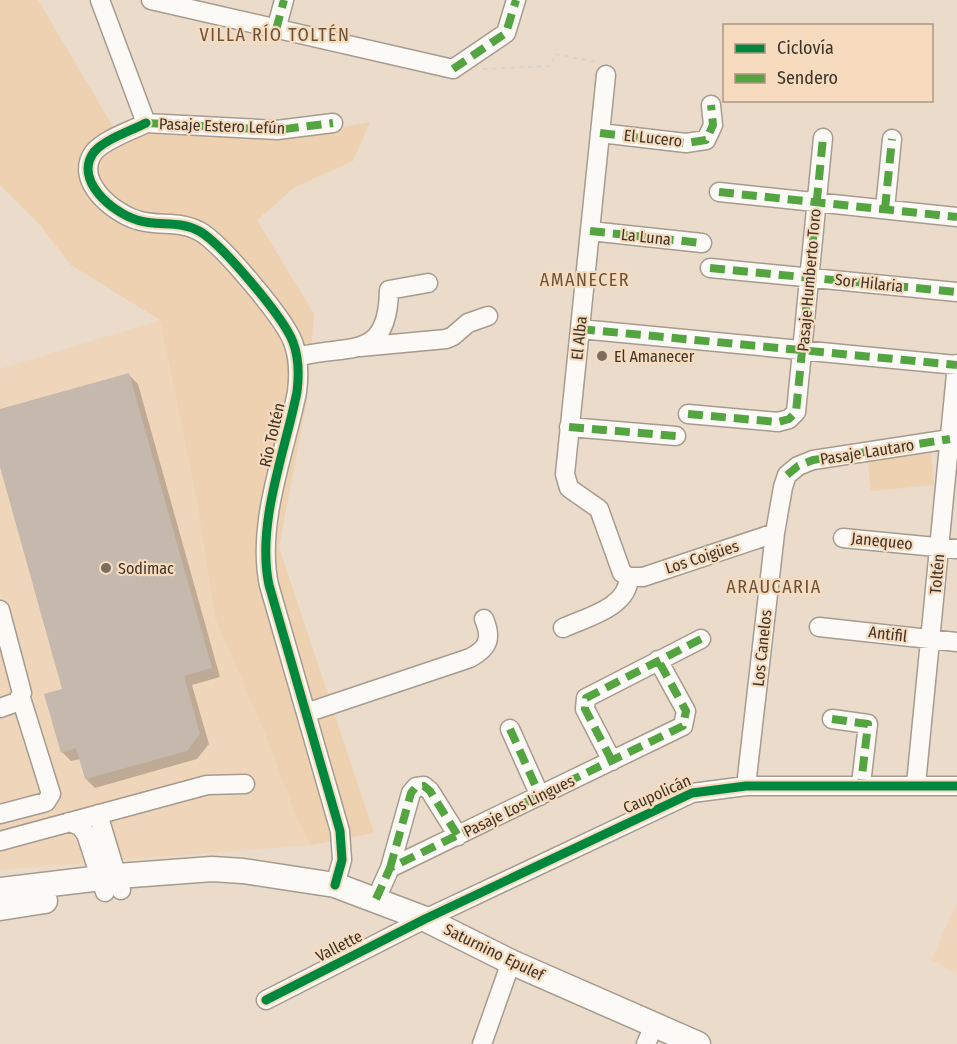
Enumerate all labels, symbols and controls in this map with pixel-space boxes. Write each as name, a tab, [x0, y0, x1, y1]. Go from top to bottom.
district label: VILLA RÍO TOLTÉN	[200, 23, 350, 46]
legend	[723, 24, 933, 102]
text: Ciclovía	[777, 37, 834, 59]
text: Sendero	[777, 67, 838, 89]
street label: Pasaje Estero Lefún	[159, 114, 285, 138]
street label: El Lucero	[623, 125, 683, 151]
street label: Pasaje Humberto Toro	[793, 208, 825, 352]
street label: La Luna	[620, 225, 672, 249]
district label: AMANECER	[540, 269, 630, 291]
street label: Sor Hilaria	[834, 270, 904, 296]
street label: El Alba	[567, 315, 591, 361]
place label: El Amanecer	[614, 347, 695, 366]
marker: El Amanecer	[595, 349, 609, 363]
street label: Río Toltén	[255, 401, 289, 469]
street label: Pasaje Lautaro	[819, 435, 915, 469]
street label: Janequeo	[850, 528, 914, 554]
street label: Los Coigües	[663, 536, 741, 578]
street label: Toltén	[926, 553, 948, 595]
place label: Sodimac	[118, 559, 174, 578]
marker: Sodimac	[99, 561, 113, 575]
district label: ARAUCARIA	[726, 576, 822, 598]
street label: Los Canelos	[749, 608, 776, 687]
street label: Antifil	[868, 622, 908, 646]
street label: Pasaje Los Lingues	[460, 771, 578, 841]
street label: Caupolicán	[620, 771, 694, 817]
street label: Saturnino Epulef	[441, 920, 548, 985]
street label: Vallette	[313, 926, 365, 966]

